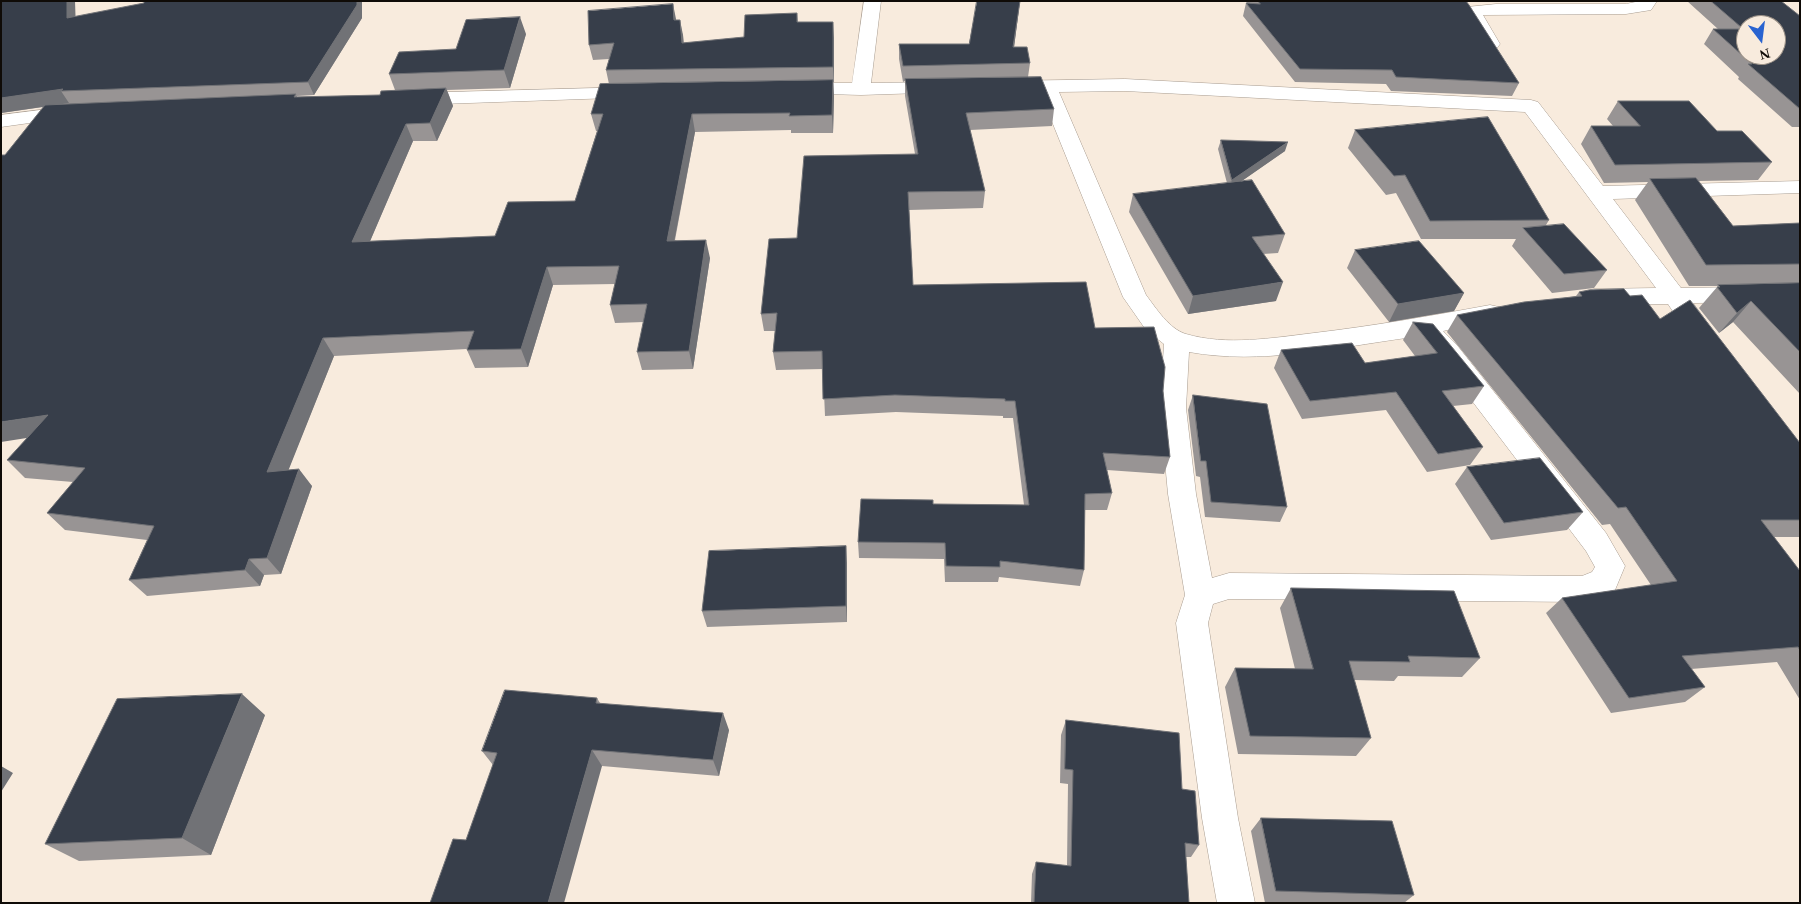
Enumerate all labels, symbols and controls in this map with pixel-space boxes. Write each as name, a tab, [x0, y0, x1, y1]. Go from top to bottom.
north arrow	[1736, 15, 1786, 65]
text: N	[1758, 45, 1772, 63]

